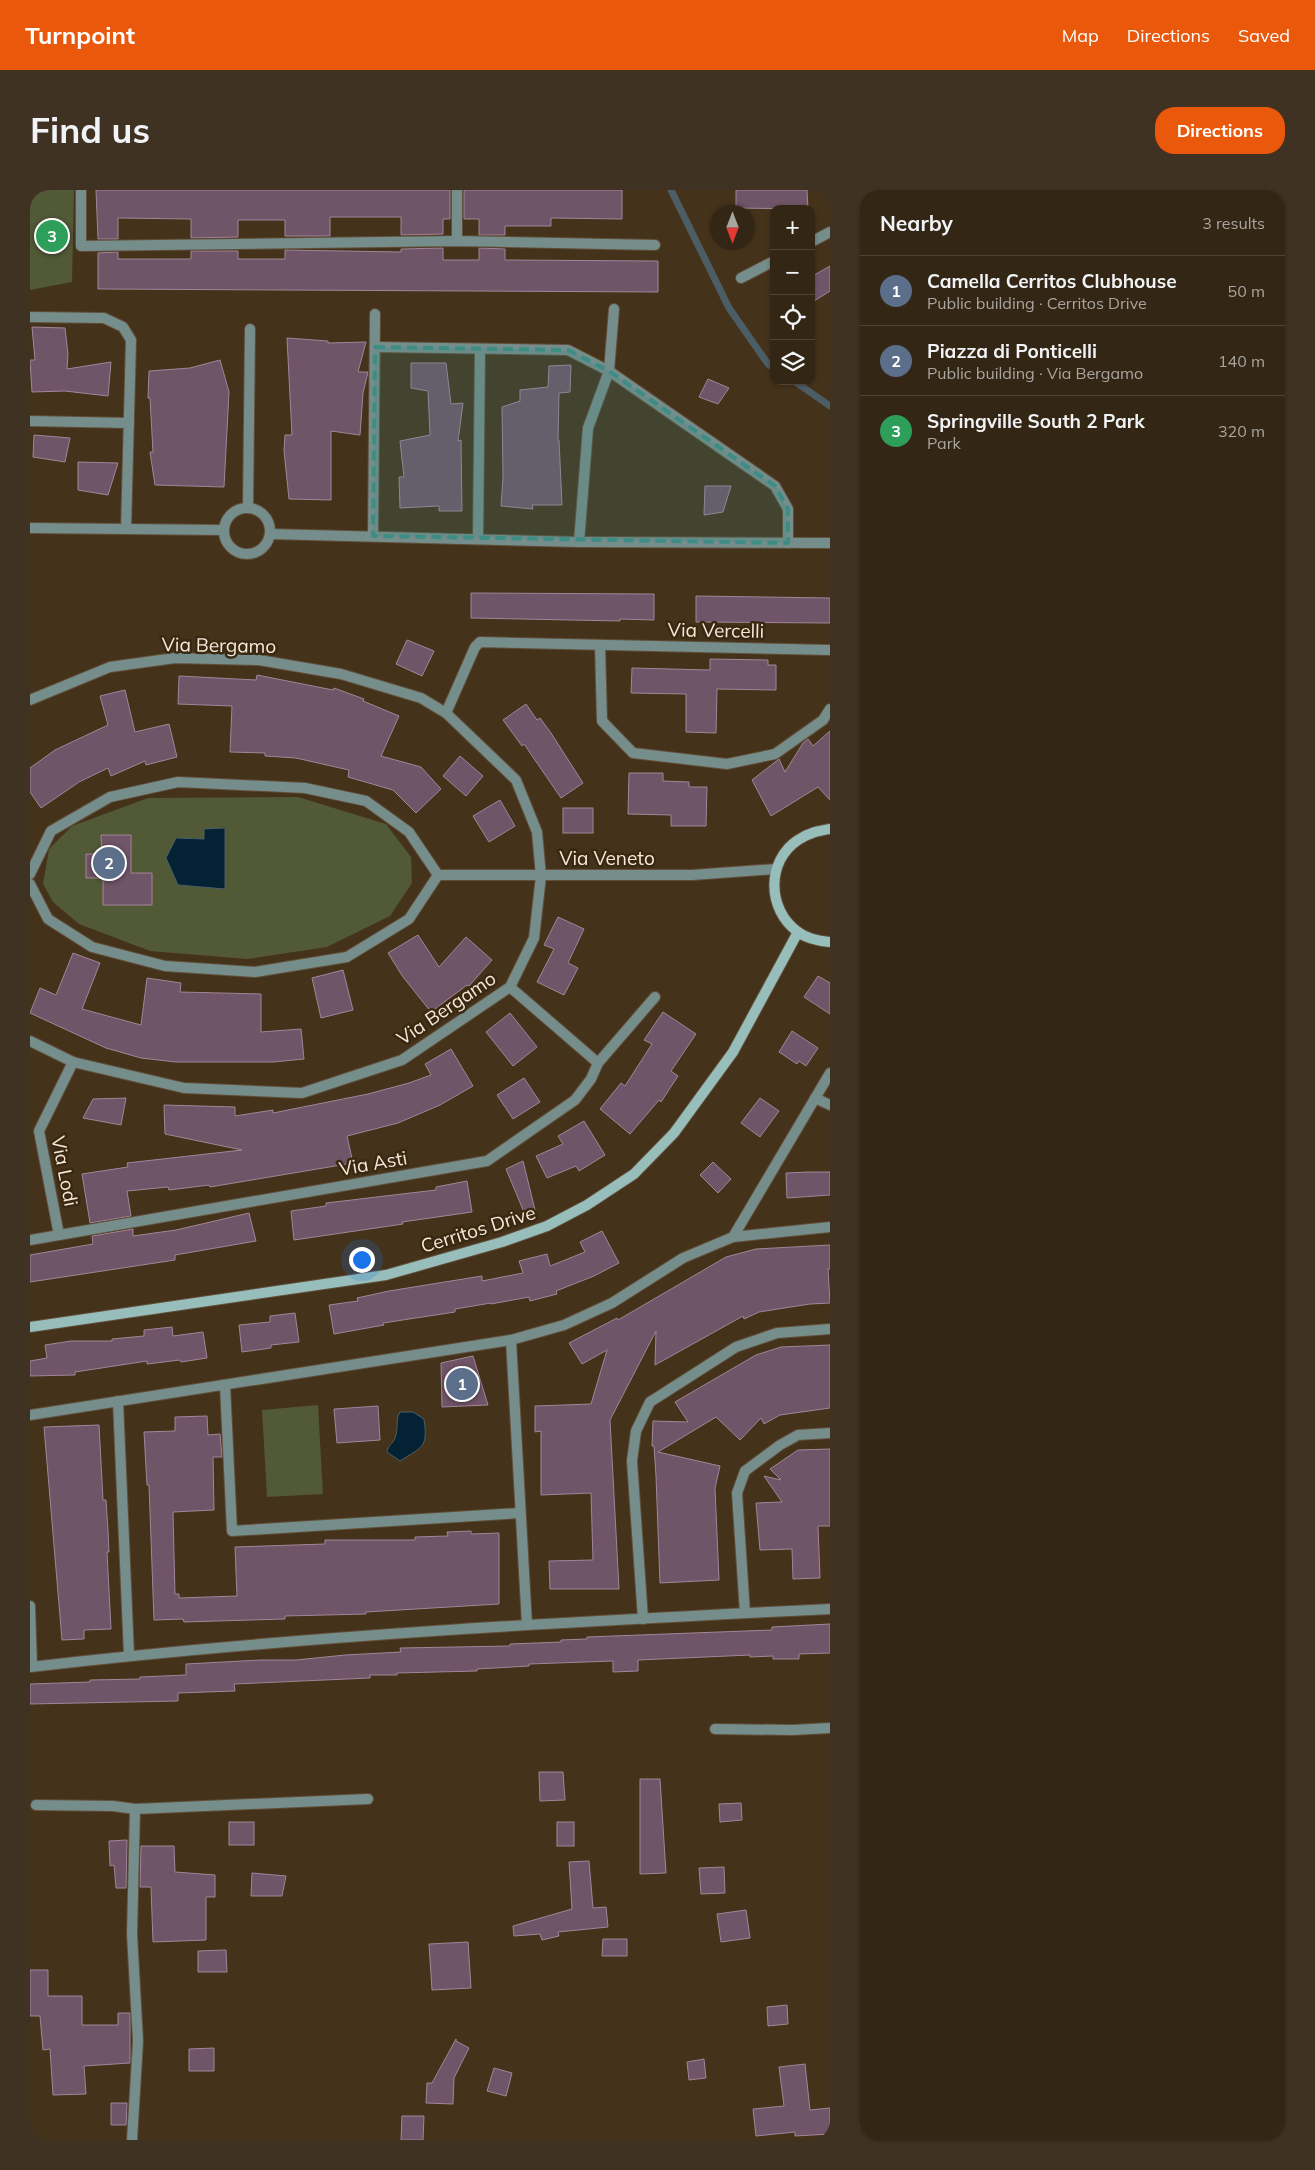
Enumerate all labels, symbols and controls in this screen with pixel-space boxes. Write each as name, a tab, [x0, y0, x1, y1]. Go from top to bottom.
text: Turnpoint	[25, 20, 135, 50]
text: Map	[1062, 24, 1099, 47]
text: Directions	[1127, 24, 1210, 47]
text: Saved	[1238, 24, 1290, 47]
button: Directions	[1155, 107, 1285, 154]
text: Find us	[30, 108, 150, 152]
north arrow	[710, 205, 755, 250]
map controls	[770, 205, 815, 385]
button: +	[770, 205, 815, 250]
text: Nearby	[880, 210, 953, 236]
text: 3 results	[1202, 213, 1265, 233]
pin: 3	[36, 217, 68, 255]
button: −	[770, 250, 815, 295]
text: Camella Cerritos Clubhouse	[927, 269, 1177, 293]
text: 1	[891, 281, 901, 301]
text: 50 m	[1228, 281, 1265, 301]
text: Public building · Cerritos Drive	[927, 293, 1147, 313]
button: locate	[770, 295, 815, 340]
text: Piazza di Ponticelli	[927, 339, 1097, 363]
button: layers	[770, 340, 815, 385]
text: 2	[891, 351, 901, 371]
text: 140 m	[1218, 351, 1265, 371]
text: Public building · Via Bergamo	[927, 363, 1143, 383]
text: Springville South 2 Park	[927, 409, 1145, 433]
text: 3	[891, 421, 901, 441]
text: 320 m	[1218, 421, 1265, 441]
text: Park	[927, 433, 961, 453]
street label: Via Vercelli	[668, 617, 764, 643]
street label: Via Bergamo	[162, 632, 276, 658]
pin: 2	[93, 844, 125, 882]
street label: Via Veneto	[559, 846, 655, 870]
street label: Via Bergamo	[392, 966, 500, 1050]
street label: Via Lodi	[46, 1134, 84, 1208]
street label: Via Asti	[337, 1145, 409, 1181]
street label: Cerritos Drive	[418, 1200, 538, 1258]
your location	[349, 1247, 375, 1273]
pin: 1	[446, 1365, 478, 1403]

